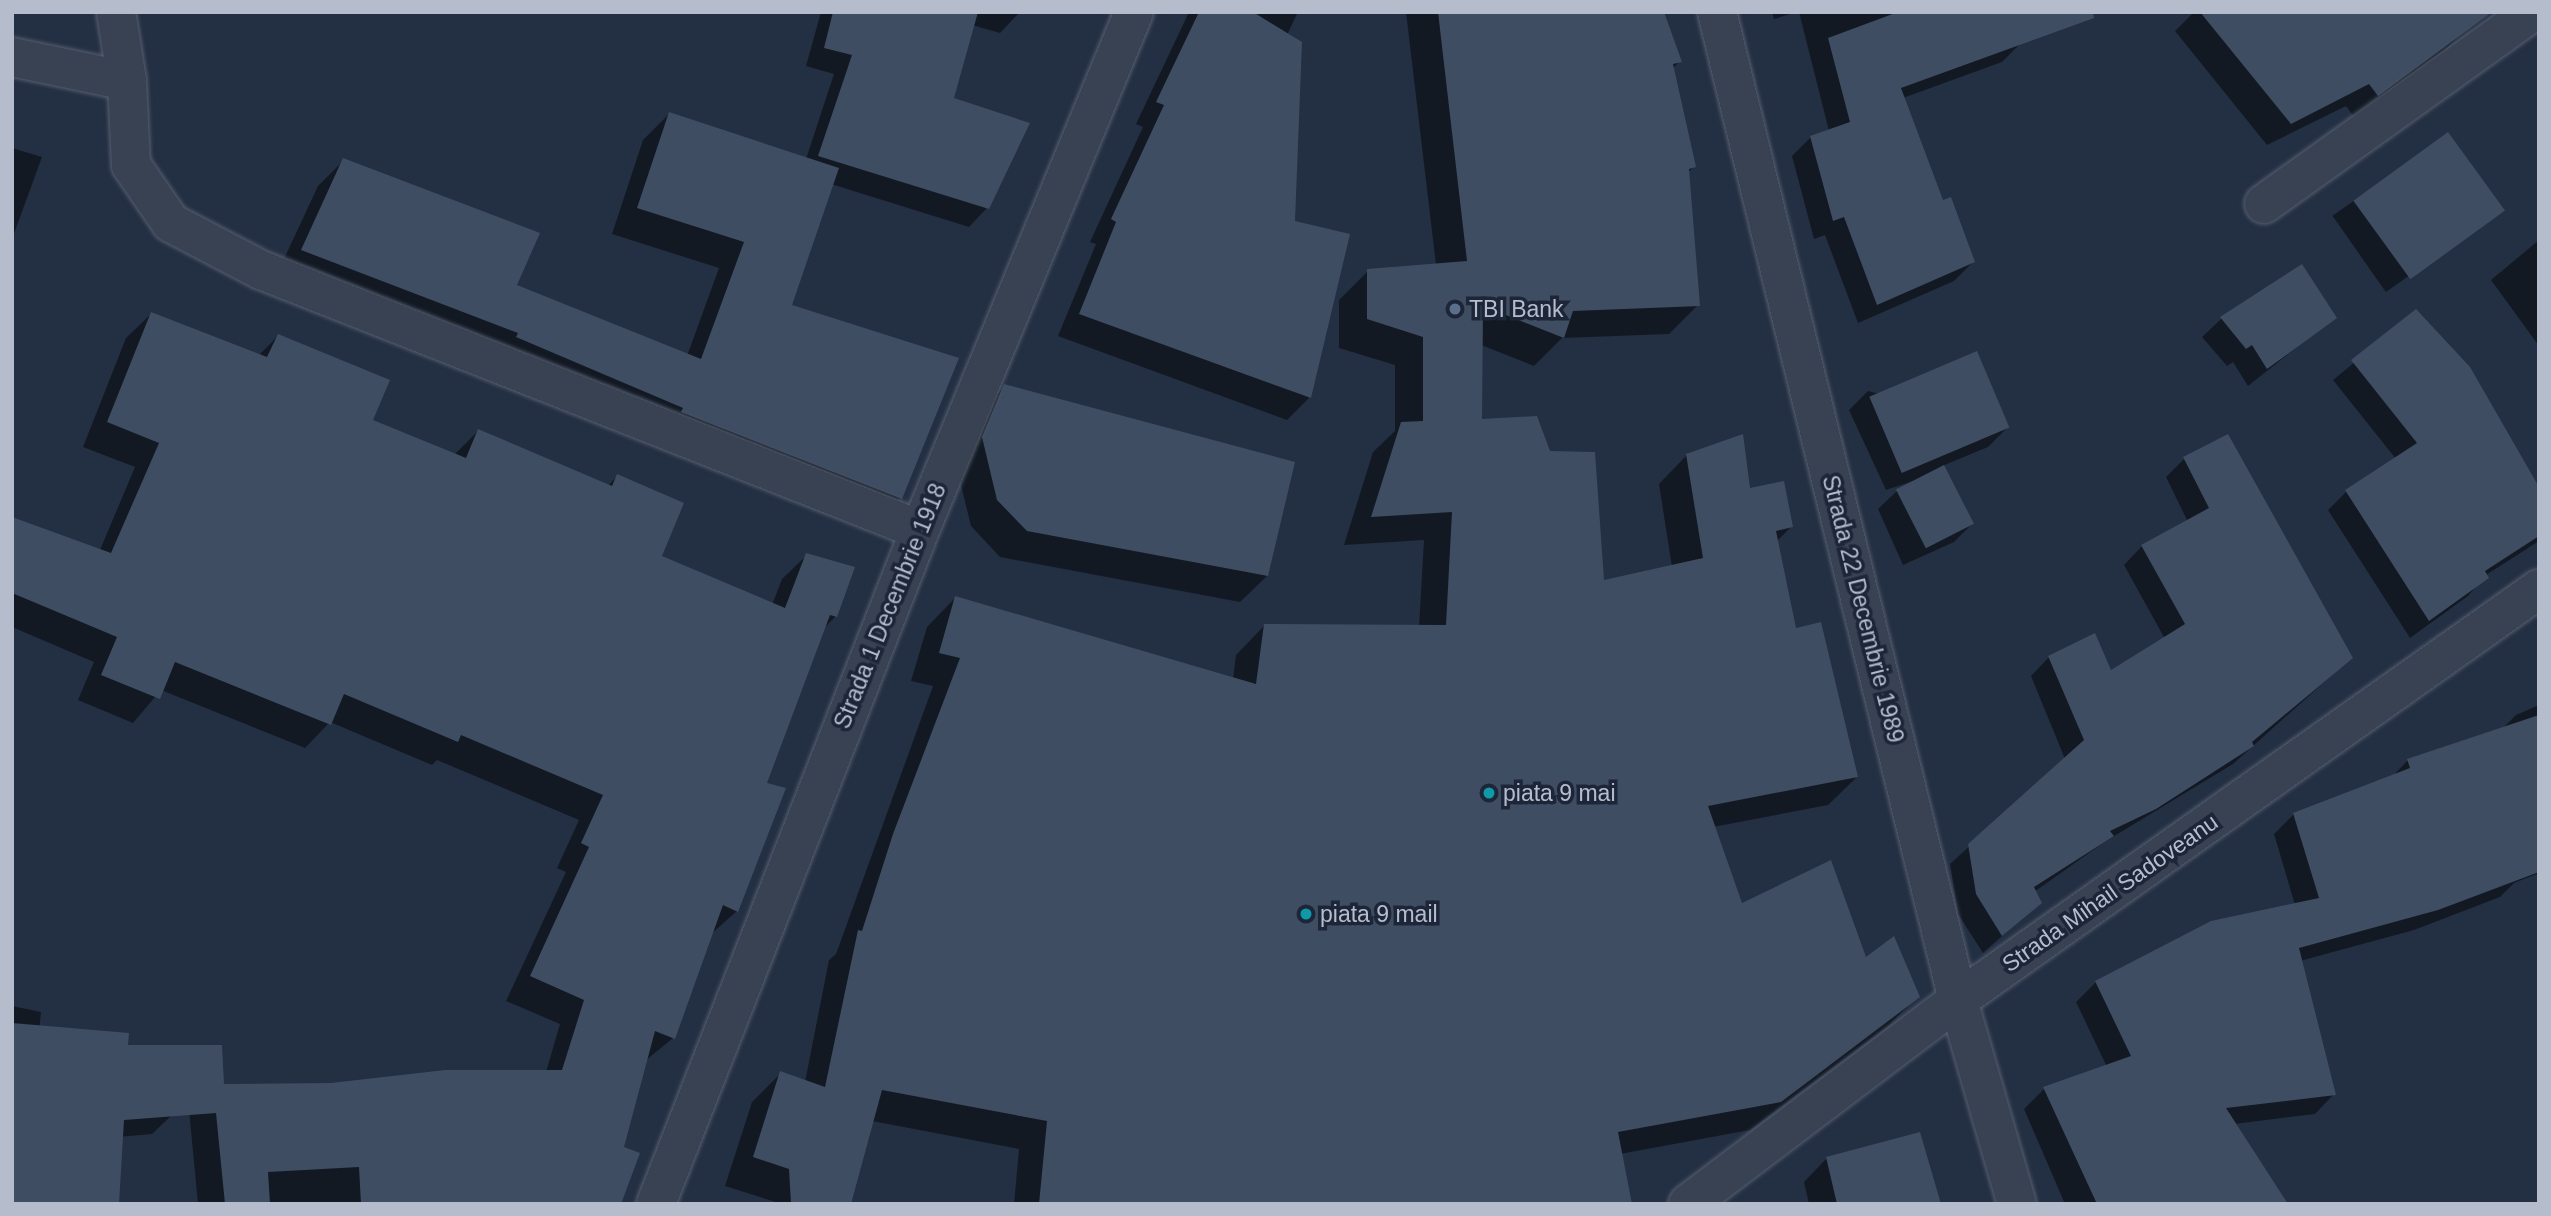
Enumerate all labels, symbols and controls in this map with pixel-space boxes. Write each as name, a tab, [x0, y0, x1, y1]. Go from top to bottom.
place label: TBI Bank	[1469, 295, 1564, 323]
marker: TBI Bank	[1447, 301, 1463, 317]
street label: Strada 22 Decembrie 1989	[1816, 472, 1910, 746]
street label: Strada 1 Decembrie 1918	[828, 479, 952, 733]
place label: piata 9 mai	[1503, 779, 1616, 807]
marker: piata 9 mai	[1481, 785, 1497, 801]
street label: Strada Mihail Sadoveanu	[1997, 808, 2223, 978]
place label: piata 9 mail	[1320, 900, 1438, 928]
marker: piata 9 mail	[1298, 906, 1314, 922]

